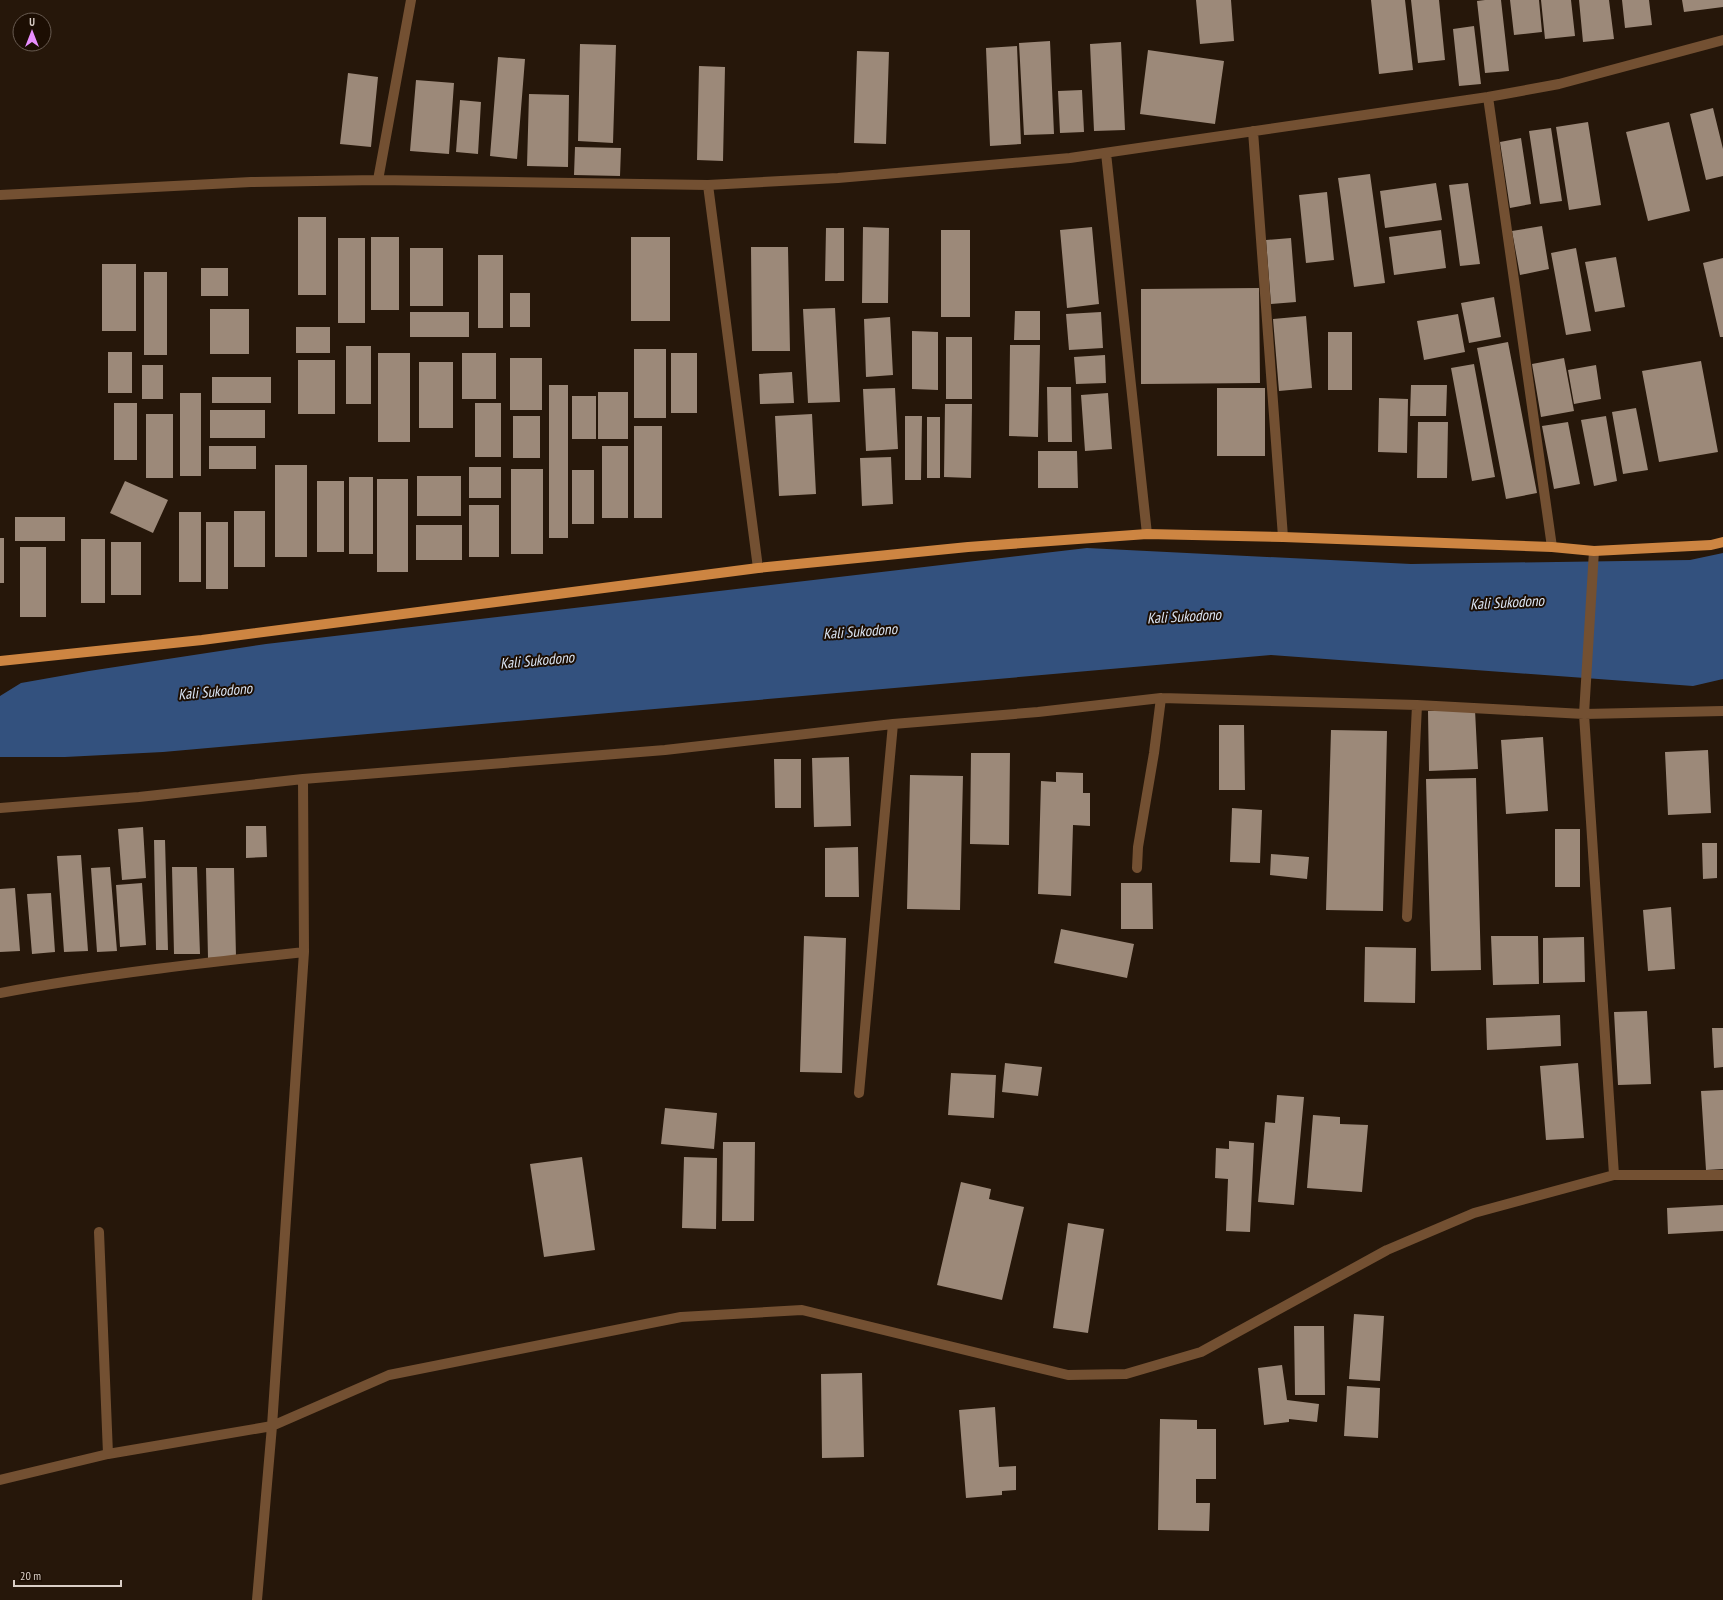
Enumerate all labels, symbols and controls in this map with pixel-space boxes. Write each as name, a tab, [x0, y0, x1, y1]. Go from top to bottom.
north arrow	[12, 12, 52, 52]
text: U	[29, 15, 35, 29]
water label: Kali Sukodono	[1469, 590, 1546, 613]
water label: Kali Sukodono	[1146, 604, 1223, 627]
water label: Kali Sukodono	[822, 619, 899, 643]
water label: Kali Sukodono	[499, 647, 576, 673]
water label: Kali Sukodono	[177, 678, 254, 704]
scale bar	[14, 1562, 121, 1588]
text: 20 m	[20, 1568, 41, 1583]

